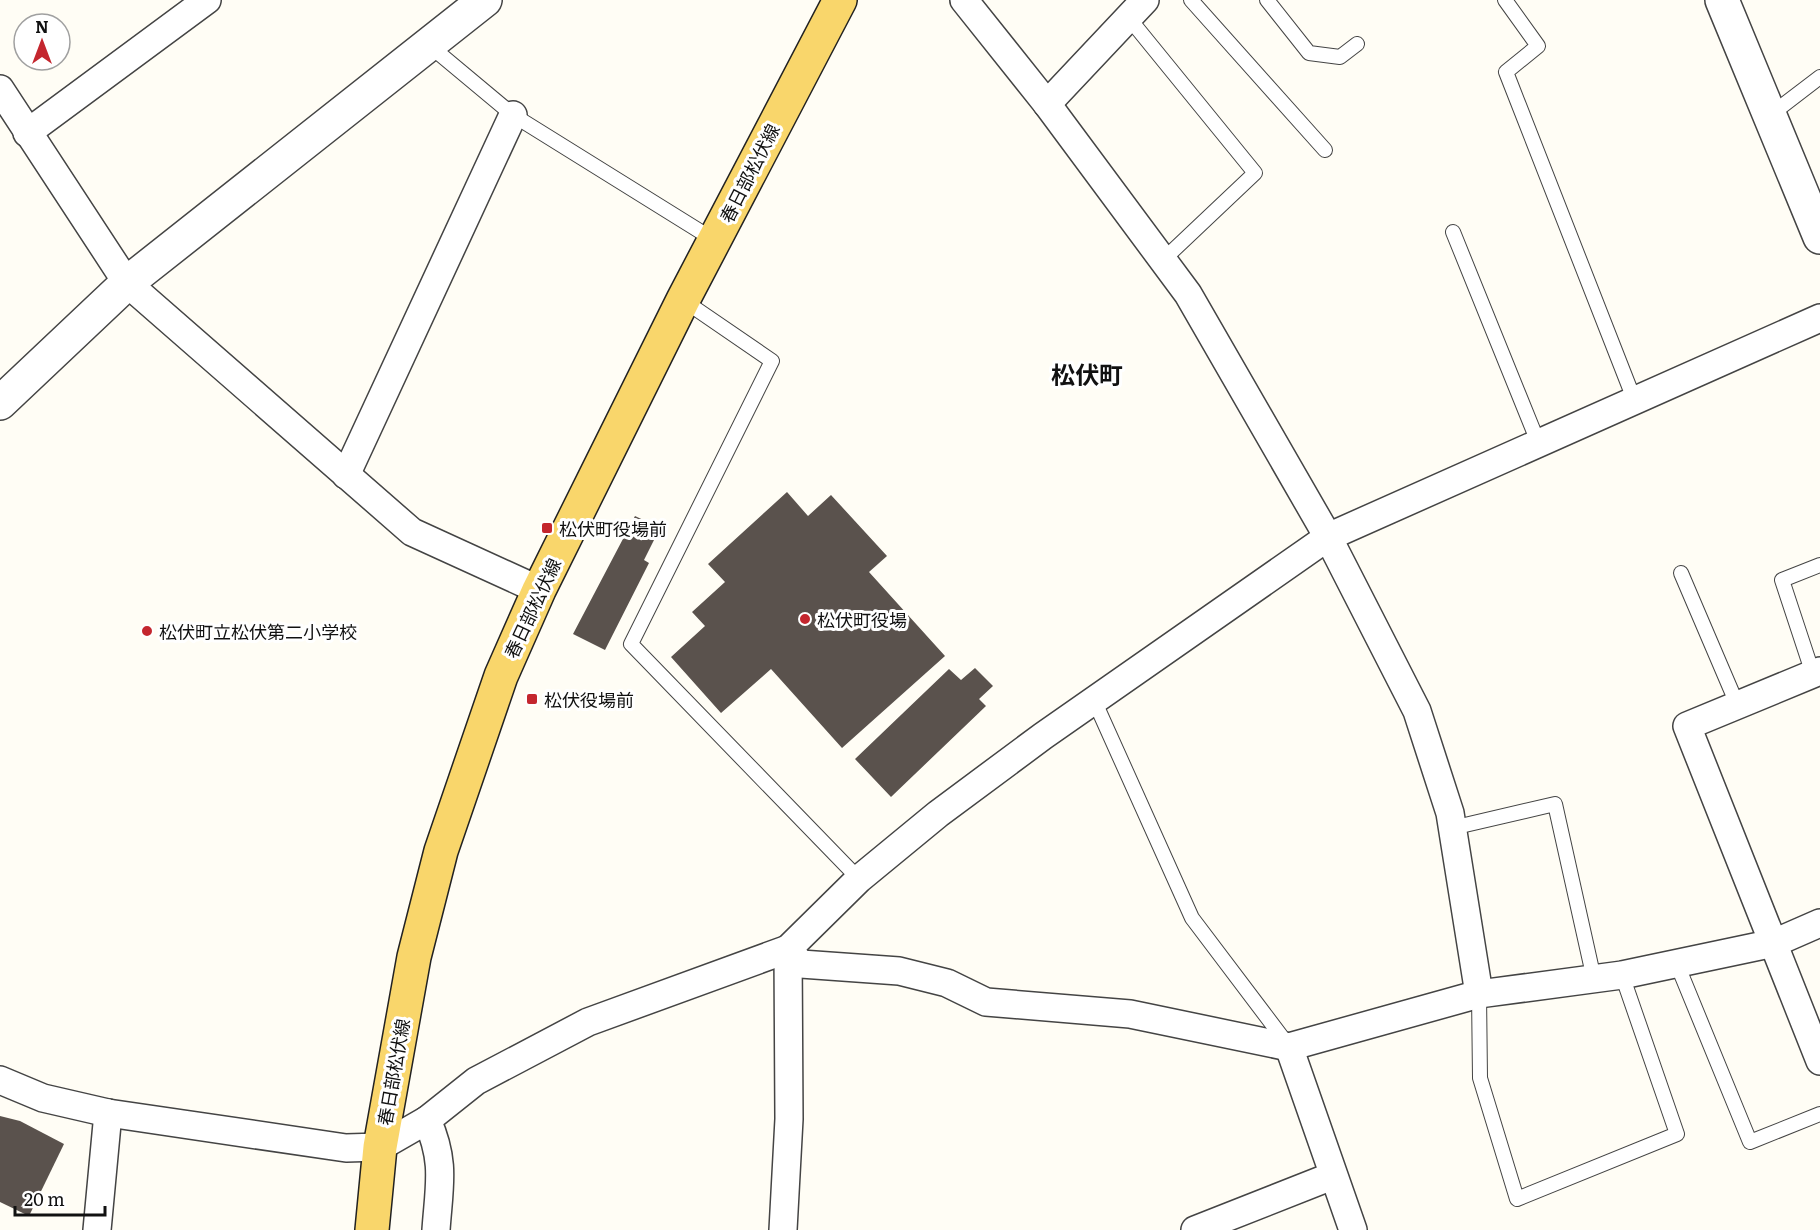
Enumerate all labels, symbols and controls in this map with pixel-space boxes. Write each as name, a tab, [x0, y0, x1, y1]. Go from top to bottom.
north arrow	[12, 12, 72, 72]
text: N	[35, 14, 49, 38]
street label: 春日部松伏線	[712, 119, 786, 227]
district label: 松伏町	[1051, 356, 1123, 391]
place label: 松伏町役場前	[559, 515, 667, 542]
marker: 松伏町役場前	[540, 521, 554, 535]
street label: 春日部松伏線	[497, 553, 567, 663]
place label: 松伏町役場	[817, 606, 907, 633]
marker: 松伏町役場	[798, 612, 812, 626]
place label: 松伏町立松伏第二小学校	[159, 618, 357, 645]
marker: 松伏町立松伏第二小学校	[140, 624, 154, 638]
place label: 松伏役場前	[544, 686, 634, 713]
marker: 松伏役場前	[525, 692, 539, 706]
street label: 春日部松伏線	[370, 1016, 416, 1128]
scale bar	[15, 1179, 105, 1217]
text: 20 m	[24, 1185, 65, 1212]

